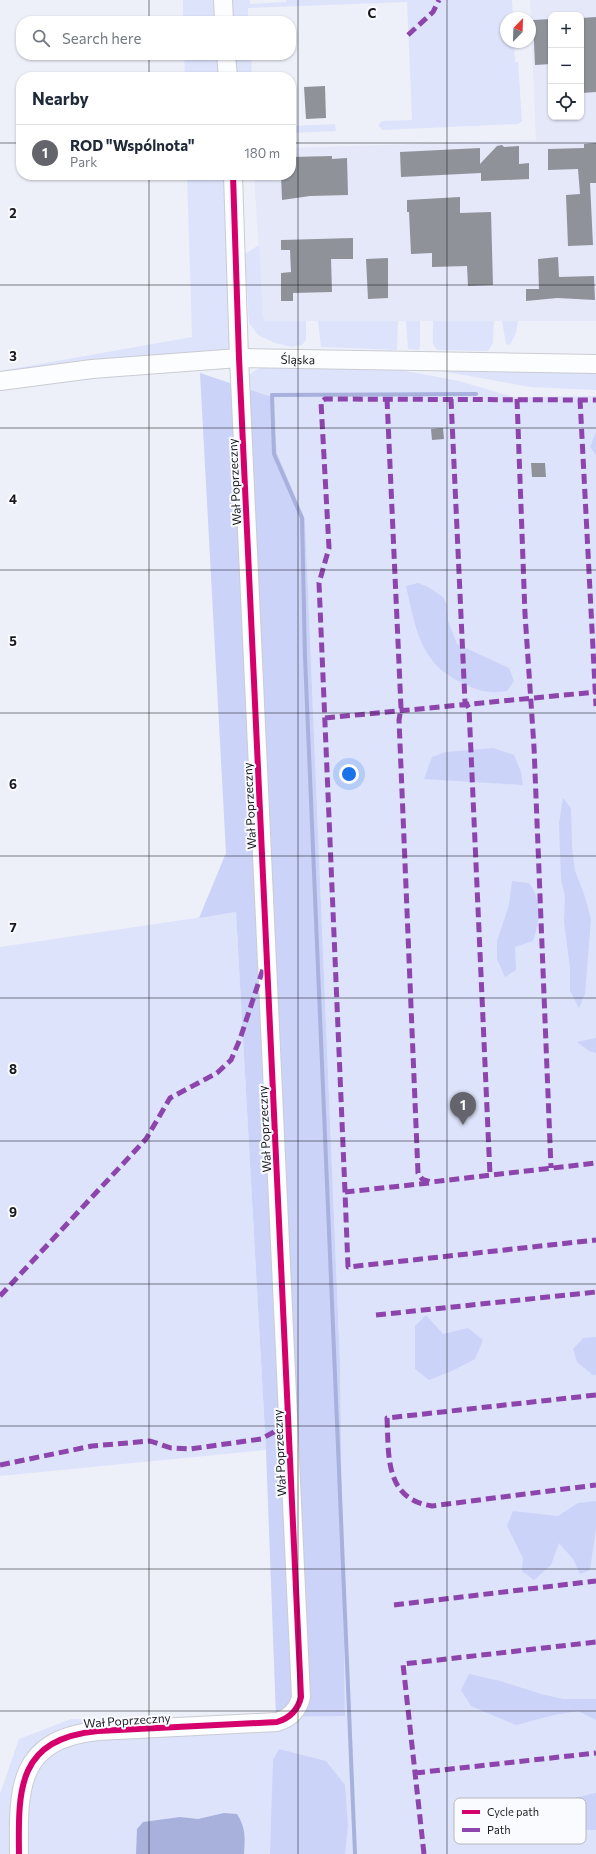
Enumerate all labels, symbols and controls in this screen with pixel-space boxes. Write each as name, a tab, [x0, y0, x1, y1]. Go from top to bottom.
text: C	[368, 5, 377, 21]
north arrow	[500, 12, 536, 48]
map controls	[548, 12, 584, 120]
button: +	[548, 12, 584, 48]
search box	[16, 16, 296, 60]
icon: search	[30, 27, 52, 49]
text: Search here	[62, 29, 141, 47]
button: −	[548, 48, 584, 84]
button: locate	[548, 84, 584, 120]
text: Nearby	[32, 88, 89, 109]
text: ROD "Wspólnota"	[70, 136, 195, 154]
text: 1	[42, 145, 48, 161]
text: 180 m	[244, 145, 280, 161]
text: Park	[70, 154, 97, 170]
text: 2	[9, 205, 17, 221]
text: 3	[9, 348, 17, 364]
street label: Śląska	[280, 352, 315, 366]
street label: Wał Poprzeczny	[225, 438, 243, 526]
text: 4	[9, 491, 17, 507]
text: 5	[9, 633, 17, 649]
street label: Wał Poprzeczny	[240, 762, 258, 850]
your location	[339, 764, 359, 784]
text: 6	[9, 776, 17, 792]
text: 7	[9, 919, 17, 935]
text: 8	[9, 1061, 17, 1077]
street label: Wał Poprzeczny	[255, 1085, 273, 1173]
pin: 1	[450, 1092, 476, 1125]
text: 9	[9, 1204, 17, 1220]
street label: Wał Poprzeczny	[270, 1409, 288, 1497]
street label: Wał Poprzeczny	[83, 1710, 171, 1730]
legend	[454, 1798, 586, 1844]
text: Cycle path	[487, 1805, 539, 1818]
text: Path	[487, 1823, 510, 1836]

